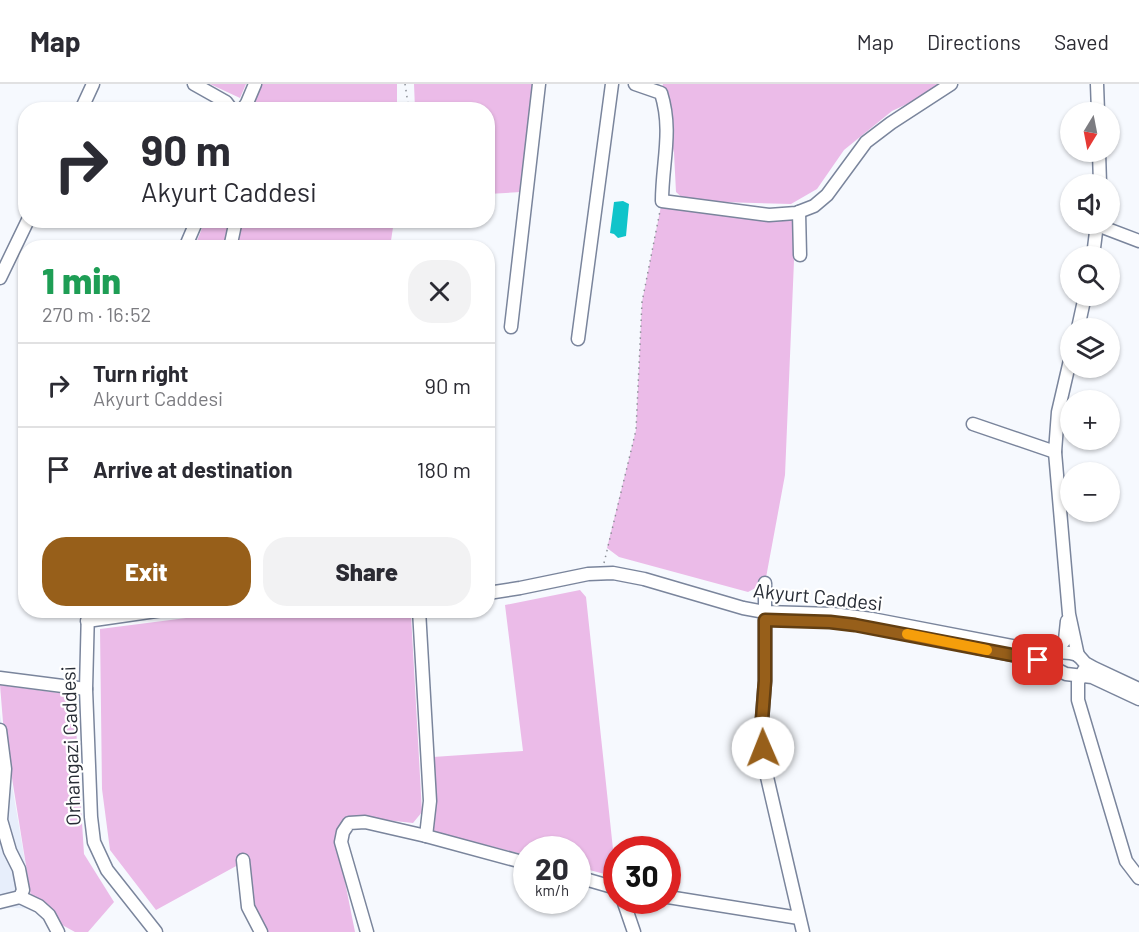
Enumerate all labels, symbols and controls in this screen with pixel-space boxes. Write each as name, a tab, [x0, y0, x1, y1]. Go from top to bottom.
text: Map	[30, 24, 81, 58]
text: Map	[857, 29, 894, 54]
text: Directions	[927, 29, 1021, 54]
text: Saved	[1054, 29, 1109, 54]
north arrow	[1060, 102, 1120, 162]
map controls	[1060, 102, 1120, 522]
text: 90 m	[141, 124, 231, 174]
icon: right	[42, 126, 120, 204]
button: sound	[1060, 174, 1120, 234]
text: Akyurt Caddesi	[141, 175, 317, 207]
button: search	[1060, 246, 1120, 306]
text: 1 min	[42, 258, 121, 301]
button: close	[408, 260, 471, 323]
text: 270 m · 16:52	[42, 302, 151, 326]
button: layers	[1060, 318, 1120, 378]
text: Turn right	[93, 360, 188, 386]
icon: right	[42, 369, 75, 402]
text: 90 m	[425, 372, 471, 398]
text: Akyurt Caddesi	[93, 386, 223, 410]
button: +	[1060, 390, 1120, 450]
icon: arrive	[42, 453, 75, 486]
text: Arrive at destination	[93, 456, 292, 482]
text: 180 m	[417, 456, 471, 482]
button: −	[1060, 462, 1120, 522]
button: Exit	[42, 537, 251, 606]
button: Share	[263, 537, 471, 606]
street label: Akyurt Caddesi	[752, 577, 884, 615]
pin	[1012, 634, 1063, 685]
icon: arrive	[1021, 643, 1054, 676]
street label: Orhangazi Caddesi	[55, 666, 85, 826]
position arrow	[731, 716, 795, 780]
speed limit sign: 30	[603, 836, 681, 914]
text: 20	[535, 850, 569, 886]
text: km/h	[535, 881, 569, 899]

